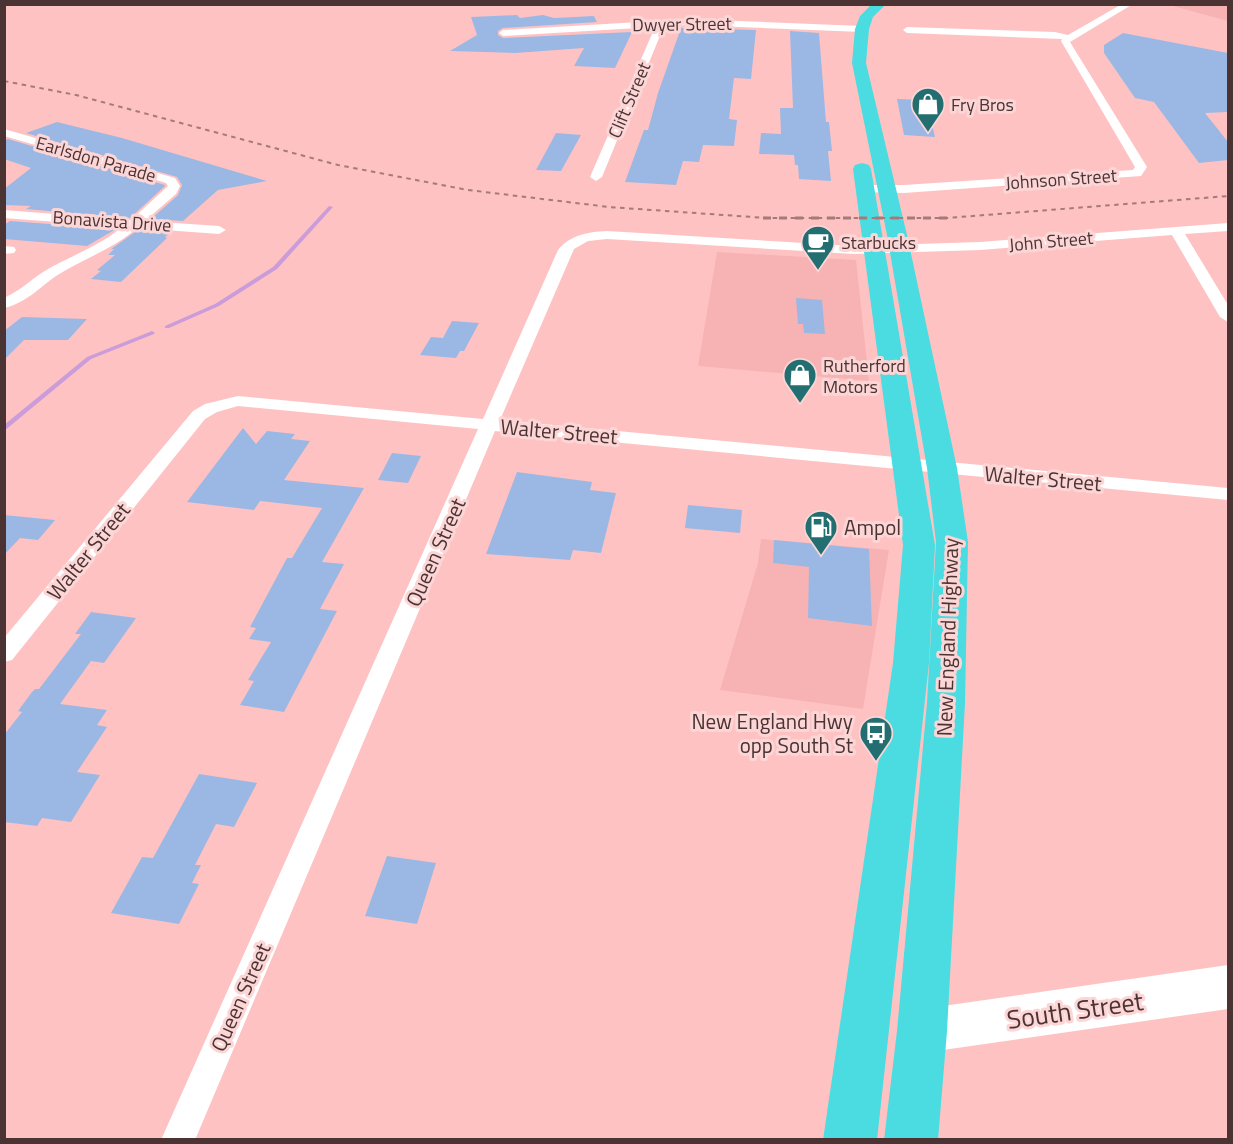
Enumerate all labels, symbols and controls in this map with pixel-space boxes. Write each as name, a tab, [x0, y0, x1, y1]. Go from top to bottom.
street label: Dwyer Street	[632, 10, 733, 38]
street label: Clift Street	[601, 57, 657, 142]
shop icon: Fry Bros	[910, 86, 946, 133]
place label: Fry Bros	[951, 91, 1014, 118]
street label: Earlsdon Parade	[33, 129, 159, 189]
street label: Johnson Street	[1004, 162, 1118, 196]
street label: Bonavista Drive	[52, 203, 172, 239]
cafe icon: Starbucks	[800, 224, 836, 271]
street label: John Street	[1008, 224, 1095, 258]
place label: Starbucks	[841, 229, 916, 256]
place label: Rutherford Motors	[823, 352, 906, 400]
shop icon: Rutherford Motors	[782, 357, 818, 404]
street label: Walter Street	[499, 410, 620, 452]
street label: Walter Street	[983, 457, 1104, 499]
street label: Queen Street	[397, 492, 474, 612]
street label: Walter Street	[39, 495, 138, 607]
fuel station icon: Ampol	[803, 509, 839, 556]
place label: Ampol	[844, 511, 901, 543]
street label: New England Highway	[928, 537, 966, 737]
place label: New England Hwy opp South St	[691, 705, 854, 761]
bus stop icon: New England Hwy opp South St	[858, 715, 894, 762]
street label: Queen Street	[202, 937, 279, 1057]
street label: South Street	[1004, 981, 1146, 1039]

